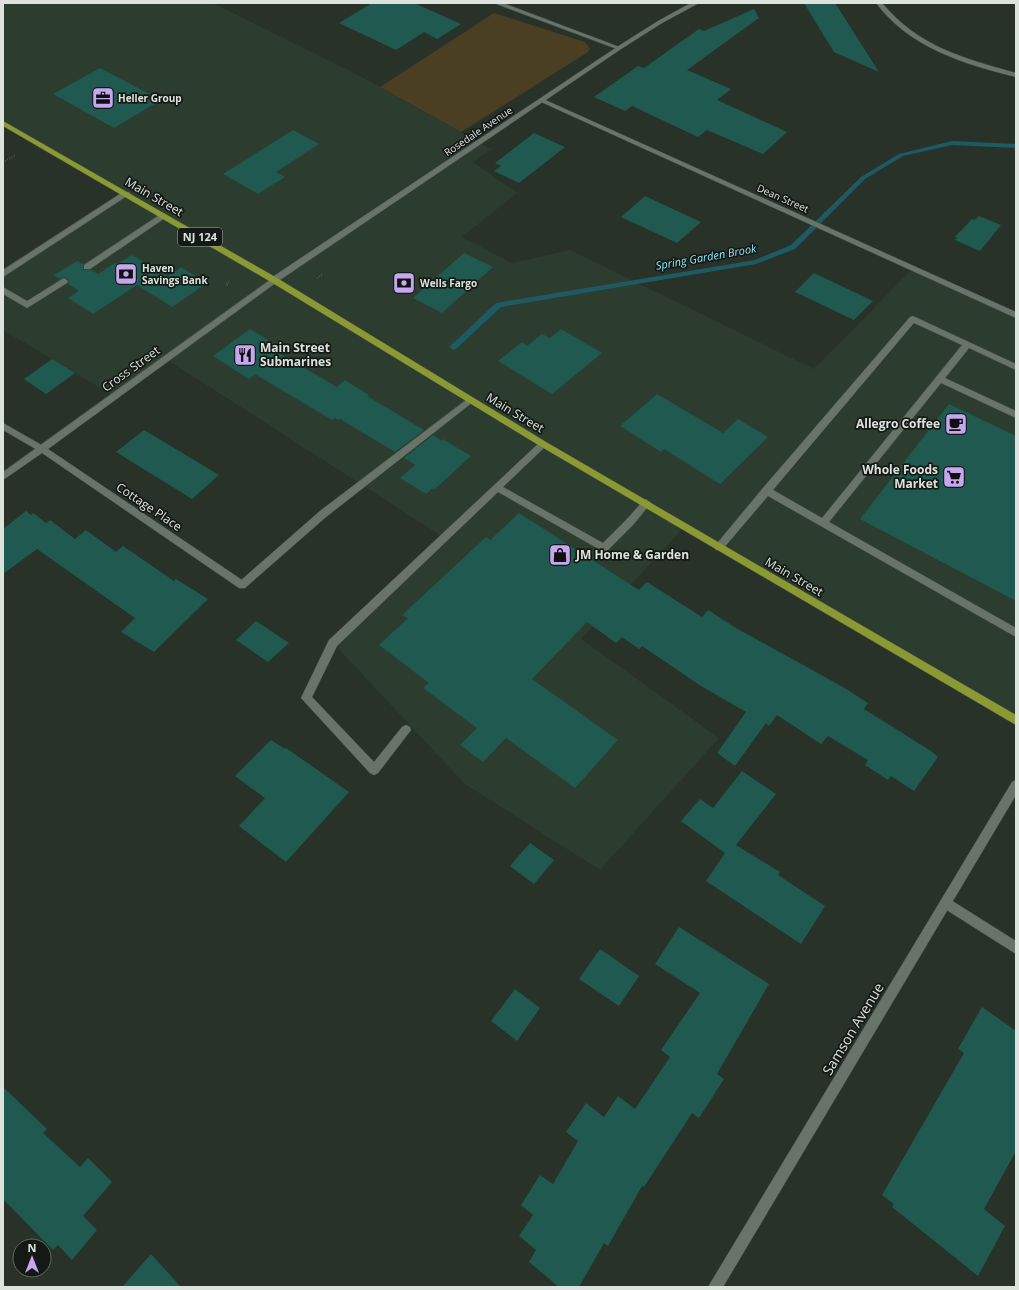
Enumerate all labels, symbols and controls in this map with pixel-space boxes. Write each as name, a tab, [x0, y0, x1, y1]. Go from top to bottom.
office icon: Heller Group	[90, 85, 116, 111]
place label: Heller Group	[118, 91, 182, 105]
street label: Rosedale Avenue	[441, 103, 515, 159]
street label: Main Street	[122, 173, 186, 220]
street label: Dean Street	[755, 180, 811, 216]
road number: NJ 124	[178, 228, 222, 246]
water label: Spring Garden Brook	[655, 240, 758, 273]
bank icon: Haven Savings Bank	[113, 261, 139, 287]
place label: Haven Savings Bank	[142, 261, 208, 287]
bank icon: Wells Fargo	[391, 270, 417, 296]
place label: Wells Fargo	[420, 276, 477, 290]
place label: Main Street Submarines	[260, 339, 331, 370]
street label: Cross Street	[98, 342, 163, 395]
restaurant icon: Main Street Submarines	[232, 342, 258, 368]
street label: Main Street	[483, 389, 547, 436]
cafe icon: Allegro Coffee	[943, 411, 969, 437]
place label: Allegro Coffee	[856, 415, 940, 432]
place label: Whole Foods Market	[862, 461, 938, 492]
supermarket icon: Whole Foods Market	[941, 464, 967, 490]
street label: Cottage Place	[113, 478, 186, 535]
shop icon: JM Home & Garden	[547, 542, 573, 568]
place label: JM Home & Garden	[575, 546, 689, 563]
street label: Main Street	[762, 553, 826, 600]
street label: Samson Avenue	[818, 979, 888, 1078]
north arrow	[12, 1238, 52, 1278]
text: N	[28, 1240, 36, 1255]

